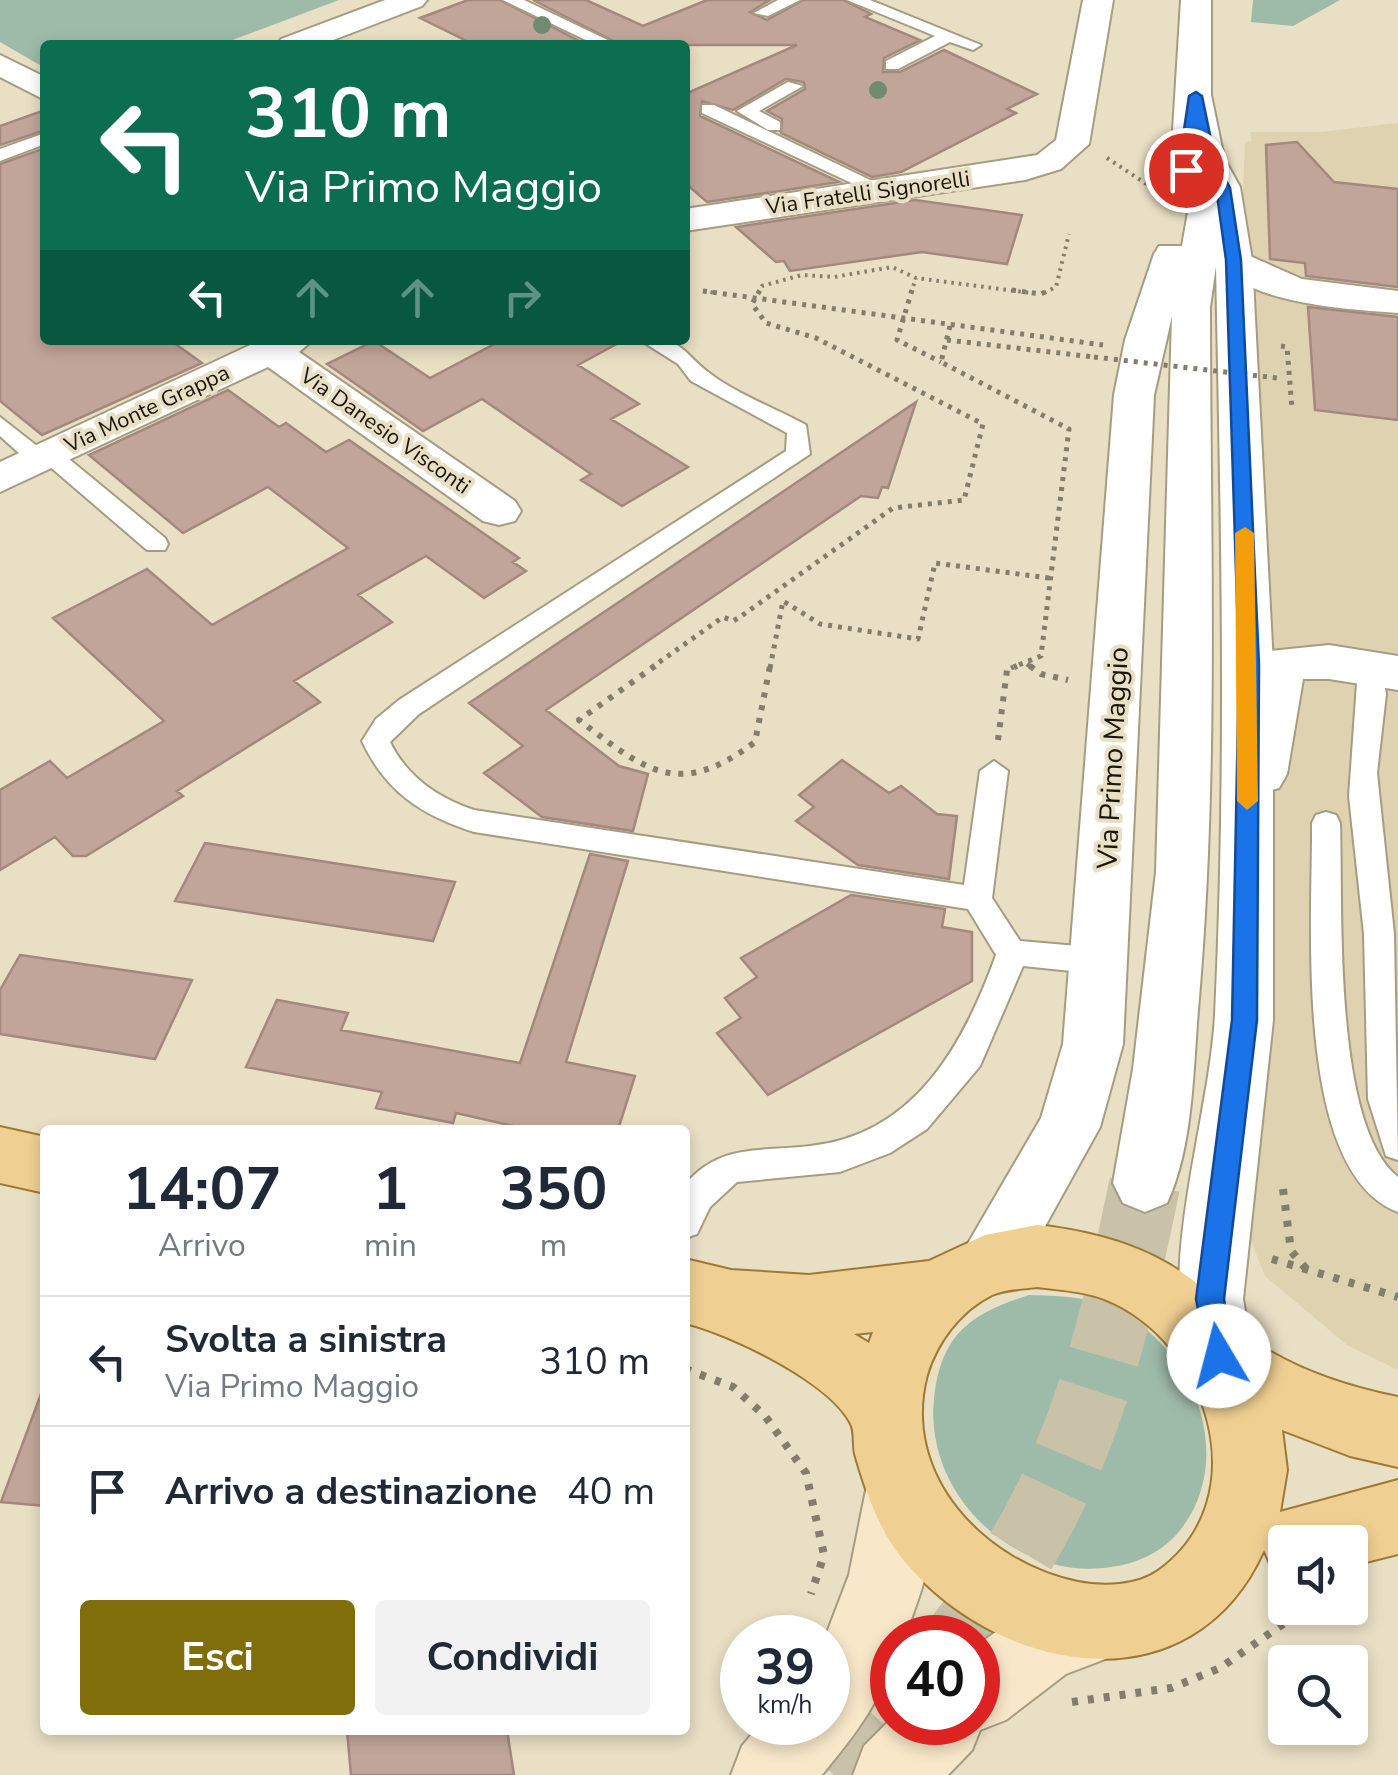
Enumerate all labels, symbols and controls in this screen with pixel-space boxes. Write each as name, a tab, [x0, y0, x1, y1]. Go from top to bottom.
text: 310 m	[245, 66, 451, 162]
icon: left	[80, 80, 210, 210]
pin	[1144, 128, 1229, 213]
icon: arrive	[1159, 143, 1214, 198]
text: Via Primo Maggio	[245, 157, 602, 218]
street label: Via Fratelli Signorelli	[763, 164, 972, 222]
icon: left	[180, 270, 235, 325]
icon: ahead	[285, 270, 340, 325]
icon: ahead	[390, 270, 445, 325]
icon: right	[495, 270, 550, 325]
street label: Via Monte Grappa	[59, 358, 234, 461]
street label: Via Danesio Visconti	[293, 360, 476, 501]
street label: Via Primo Maggio	[1088, 646, 1138, 871]
text: 14:07	[123, 1148, 281, 1230]
text: 1	[372, 1148, 408, 1230]
text: 350	[499, 1148, 607, 1230]
text: Arrivo	[158, 1224, 246, 1267]
text: min	[364, 1224, 417, 1267]
text: m	[540, 1224, 567, 1267]
position arrow	[1167, 1304, 1271, 1408]
text: Svolta a sinistra	[165, 1314, 447, 1365]
icon: left	[80, 1334, 135, 1389]
text: 310 m	[539, 1336, 650, 1387]
text: Via Primo Maggio	[165, 1365, 419, 1408]
icon: arrive	[80, 1464, 135, 1519]
text: Arrivo a destinazione	[165, 1466, 537, 1517]
text: 40 m	[567, 1466, 655, 1517]
map controls	[1268, 1525, 1368, 1745]
button: sound	[1268, 1525, 1368, 1625]
button: Esci	[80, 1600, 355, 1715]
button: Condividi	[375, 1600, 650, 1715]
speed limit sign: 40	[870, 1615, 1000, 1745]
text: 39	[755, 1633, 815, 1702]
button: search	[1268, 1645, 1368, 1745]
text: km/h	[757, 1688, 813, 1722]

